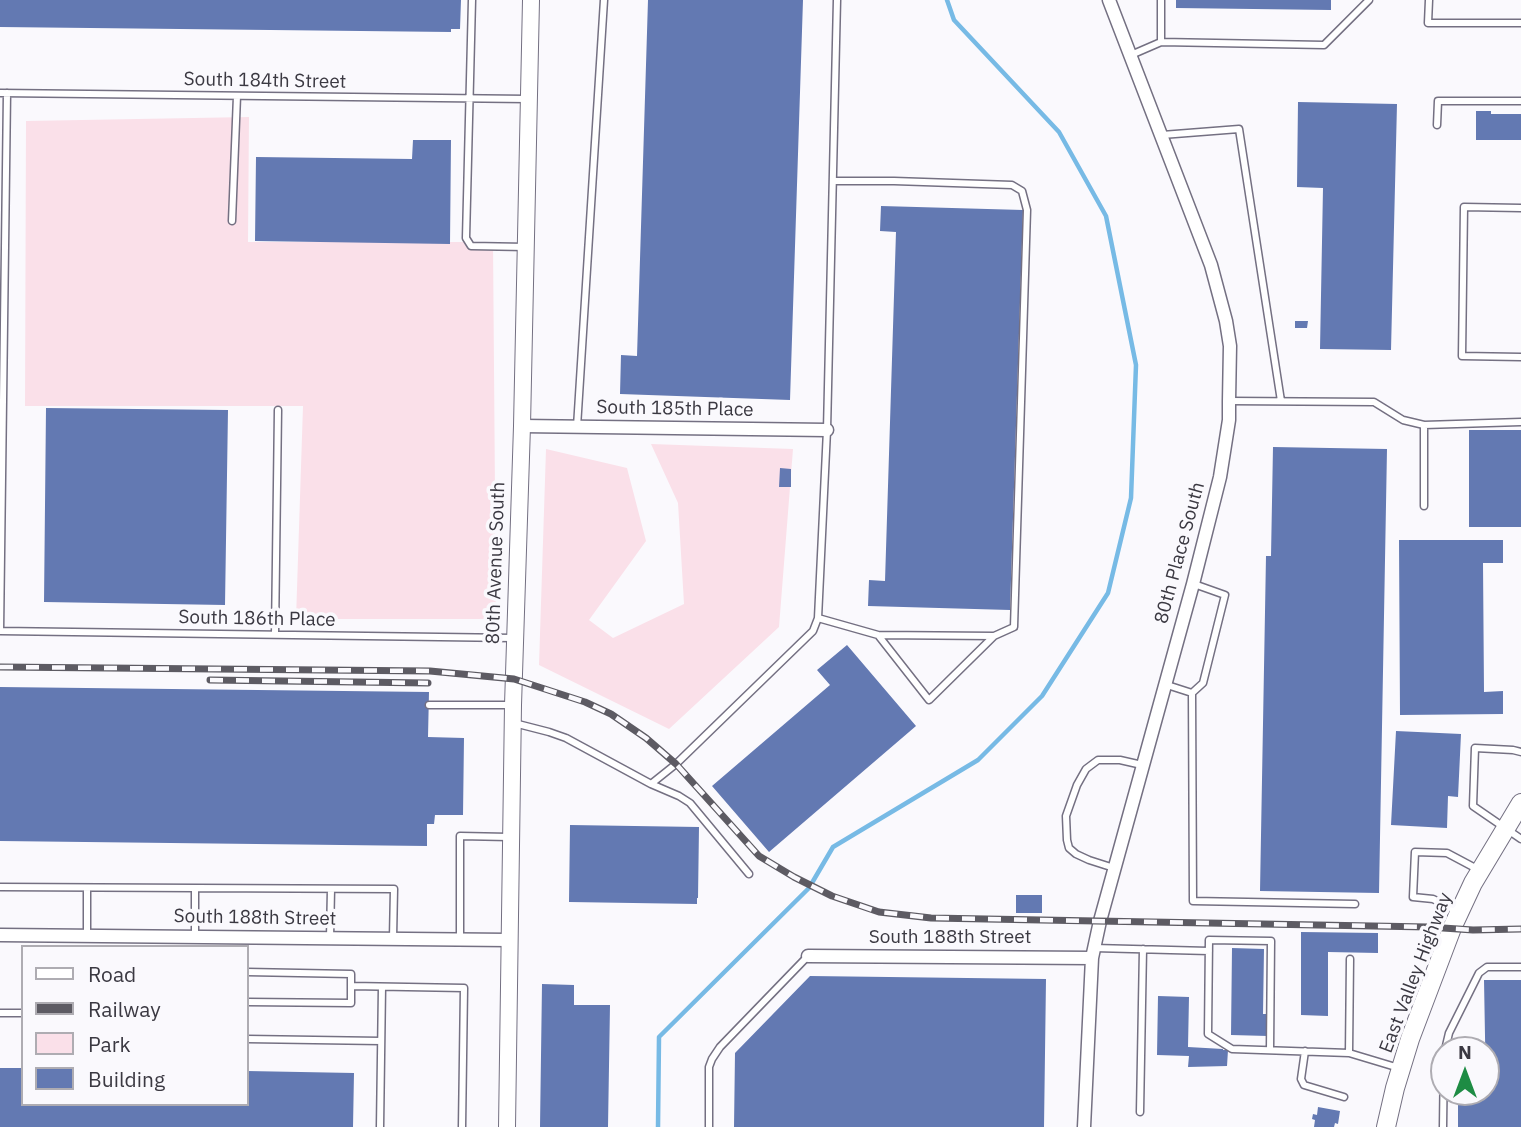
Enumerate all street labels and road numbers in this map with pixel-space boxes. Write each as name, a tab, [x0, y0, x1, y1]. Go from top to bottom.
street label: South 184th Street	[183, 68, 347, 94]
street label: South 185th Place	[596, 396, 754, 422]
street label: 80th Place South	[1150, 480, 1210, 626]
street label: 80th Avenue South	[482, 481, 510, 645]
street label: South 186th Place	[178, 606, 336, 632]
street label: East Valley Highway	[1375, 890, 1457, 1056]
street label: South 188th Street	[173, 905, 337, 931]
street label: South 188th Street	[869, 927, 1031, 949]

